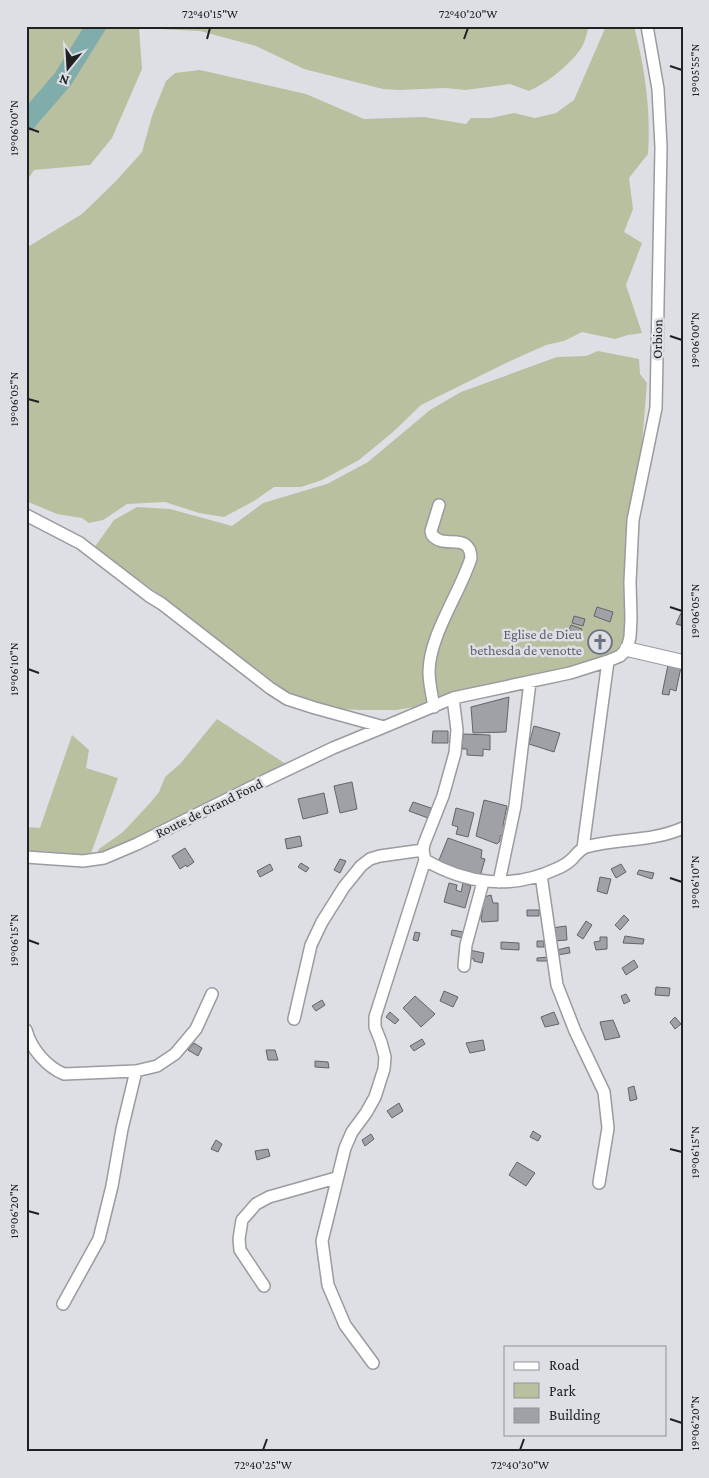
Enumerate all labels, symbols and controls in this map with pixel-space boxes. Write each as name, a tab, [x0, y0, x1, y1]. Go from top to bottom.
text: 72°40'15"W	[182, 7, 238, 21]
text: 72°40'20"W	[439, 7, 497, 21]
north arrow	[42, 42, 92, 92]
text: 19°05'55"N	[688, 43, 702, 96]
text: N	[57, 71, 71, 89]
text: 19°06'00"N	[7, 100, 21, 156]
text: 19°06'00"N	[688, 312, 702, 368]
street label: Orbion	[649, 319, 665, 359]
text: 19°06'05"N	[7, 372, 21, 426]
text: 19°06'05"N	[688, 584, 702, 638]
place label: Eglise de Dieu bethesda de venotte	[470, 626, 583, 658]
church icon: Eglise de Dieu bethesda de venotte	[587, 629, 613, 655]
text: 19°06'10"N	[7, 642, 21, 696]
street label: Route de Grand Fond	[153, 775, 266, 841]
text: 19°06'10"N	[688, 855, 702, 909]
text: 19°06'15"N	[7, 914, 21, 966]
text: 19°06'15"N	[688, 1126, 702, 1178]
text: 19°06'20"N	[7, 1183, 21, 1238]
legend	[504, 1346, 666, 1436]
text: Road	[549, 1357, 580, 1373]
text: Park	[549, 1383, 576, 1399]
text: 19°06'20"N	[688, 1395, 702, 1450]
text: Building	[549, 1407, 600, 1424]
text: 72°40'25"W	[234, 1458, 292, 1472]
text: 72°40'30"W	[491, 1458, 549, 1472]

